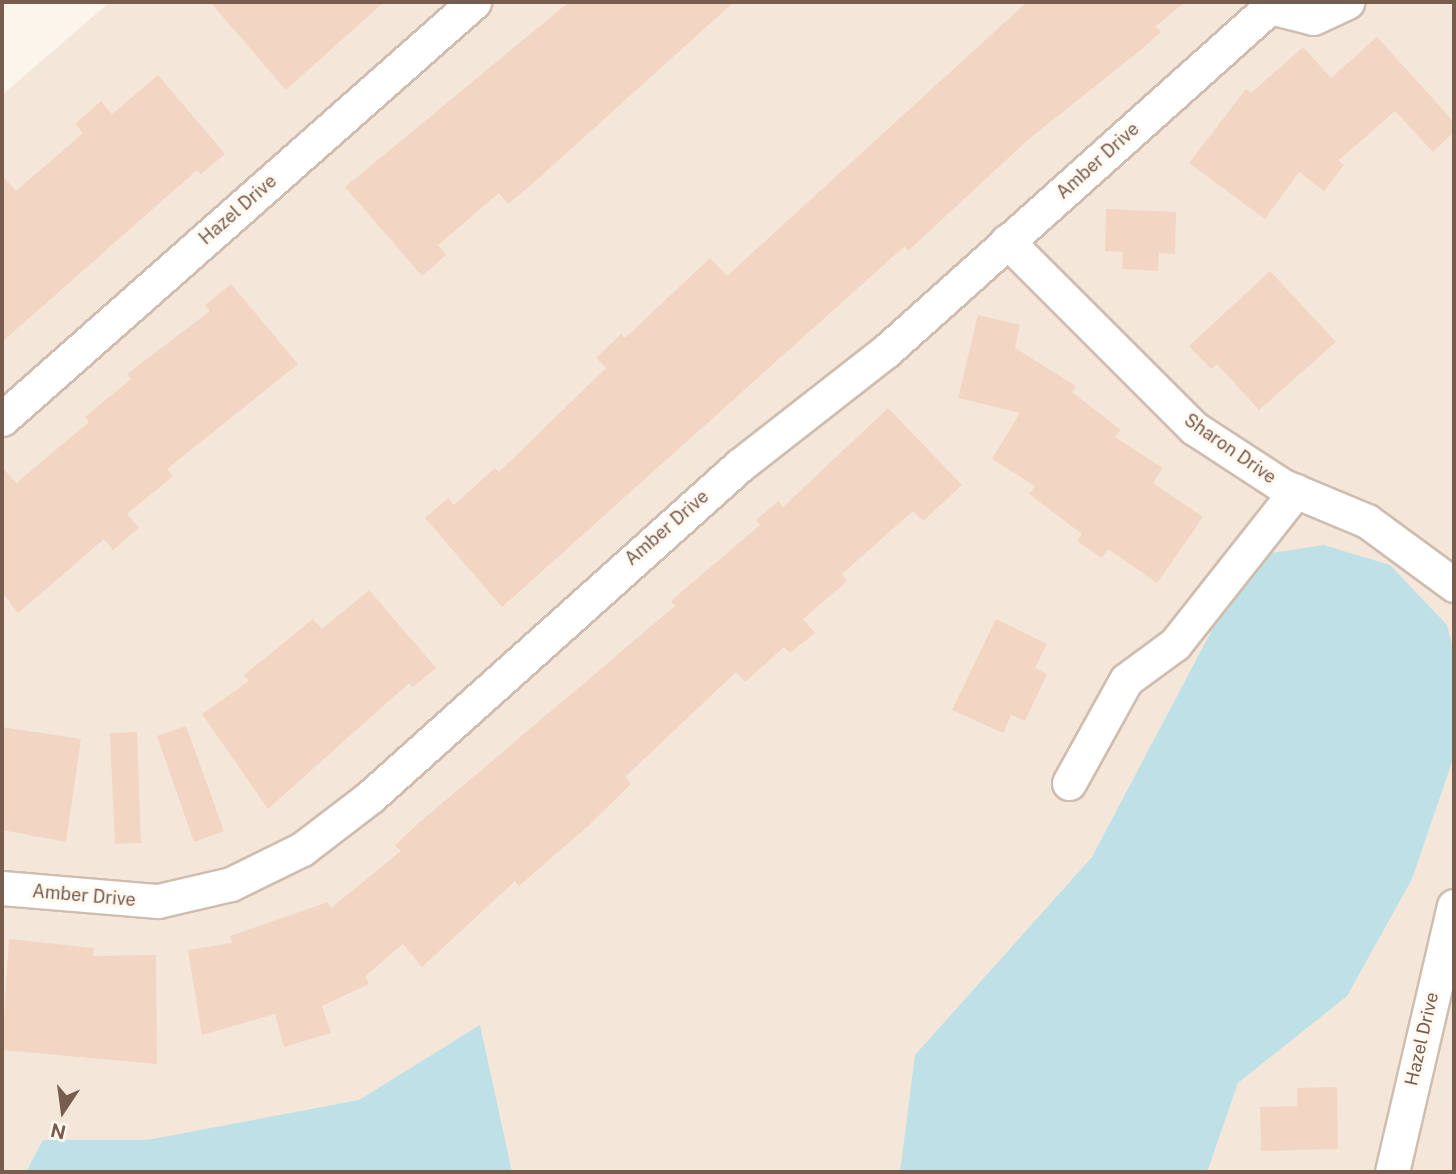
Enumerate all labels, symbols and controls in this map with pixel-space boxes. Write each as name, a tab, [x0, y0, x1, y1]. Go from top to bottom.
street label: Amber Drive	[1052, 118, 1144, 204]
street label: Hazel Drive	[195, 171, 281, 249]
street label: Sharon Drive	[1180, 409, 1280, 489]
street label: Amber Drive	[621, 486, 713, 570]
street label: Amber Drive	[31, 881, 137, 911]
street label: Hazel Drive	[1401, 990, 1443, 1088]
north arrow	[28, 1076, 98, 1146]
text: N	[49, 1119, 68, 1144]

